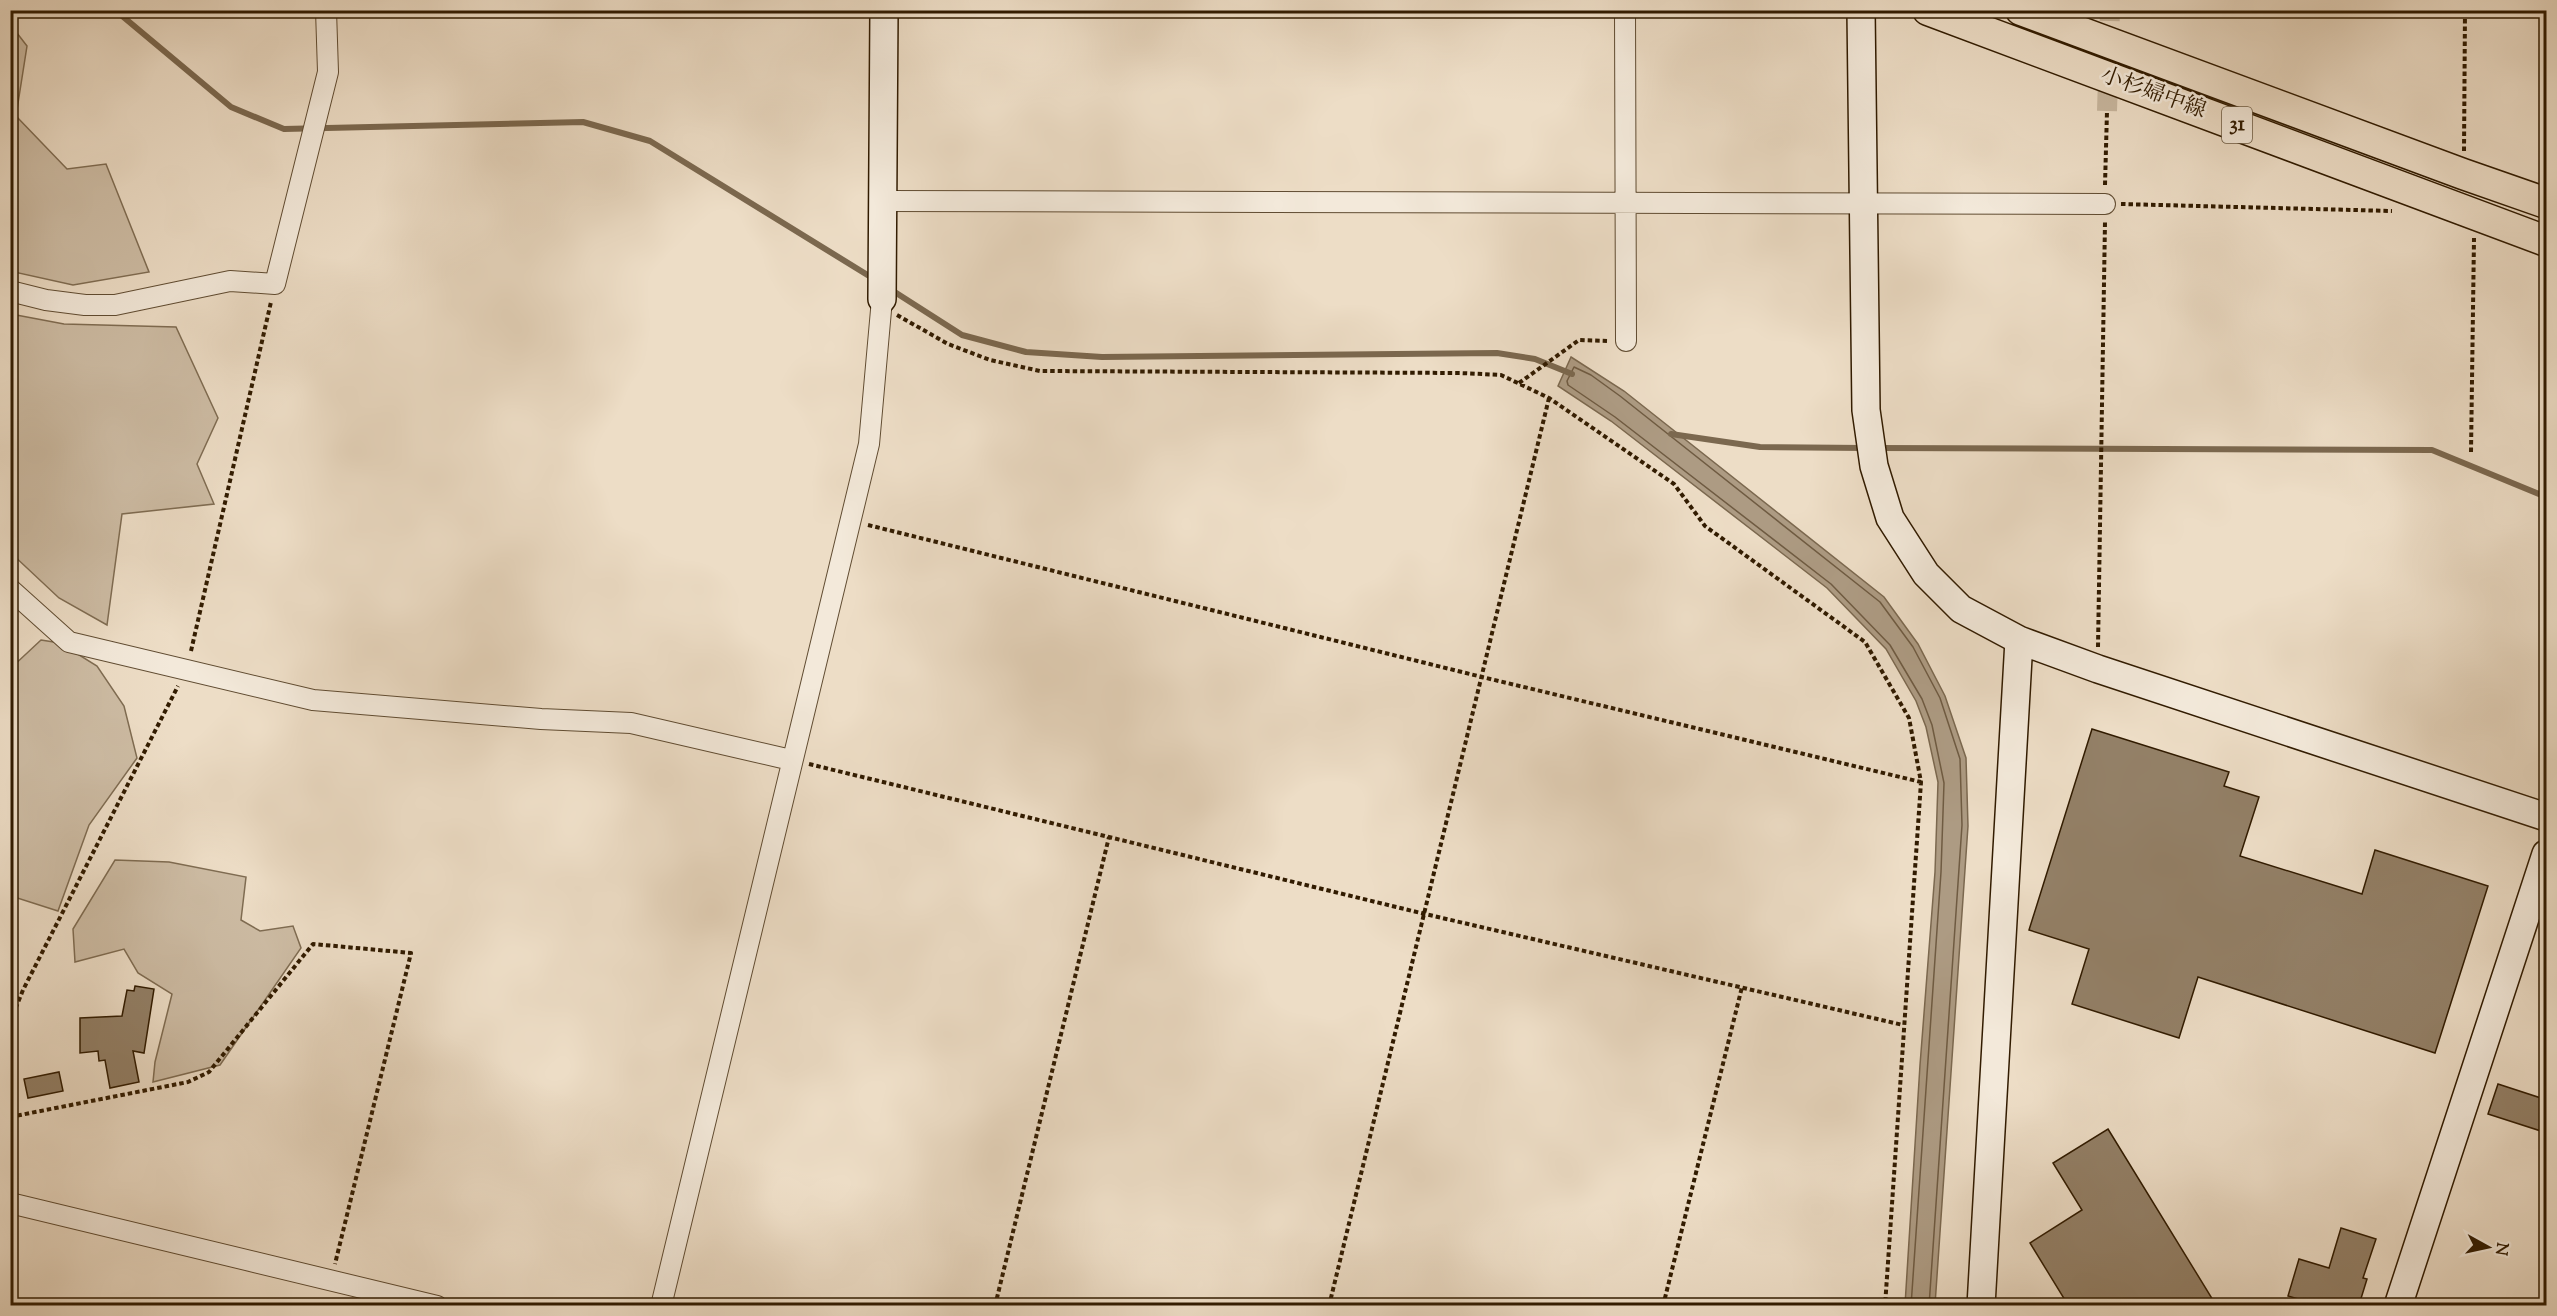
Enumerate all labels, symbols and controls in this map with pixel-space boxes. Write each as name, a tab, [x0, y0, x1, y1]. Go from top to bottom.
street label: 小杉婦中線	[2096, 60, 2210, 128]
road number: 31	[2222, 107, 2252, 143]
north arrow	[2458, 1217, 2518, 1277]
text: N	[2488, 1241, 2513, 1257]

